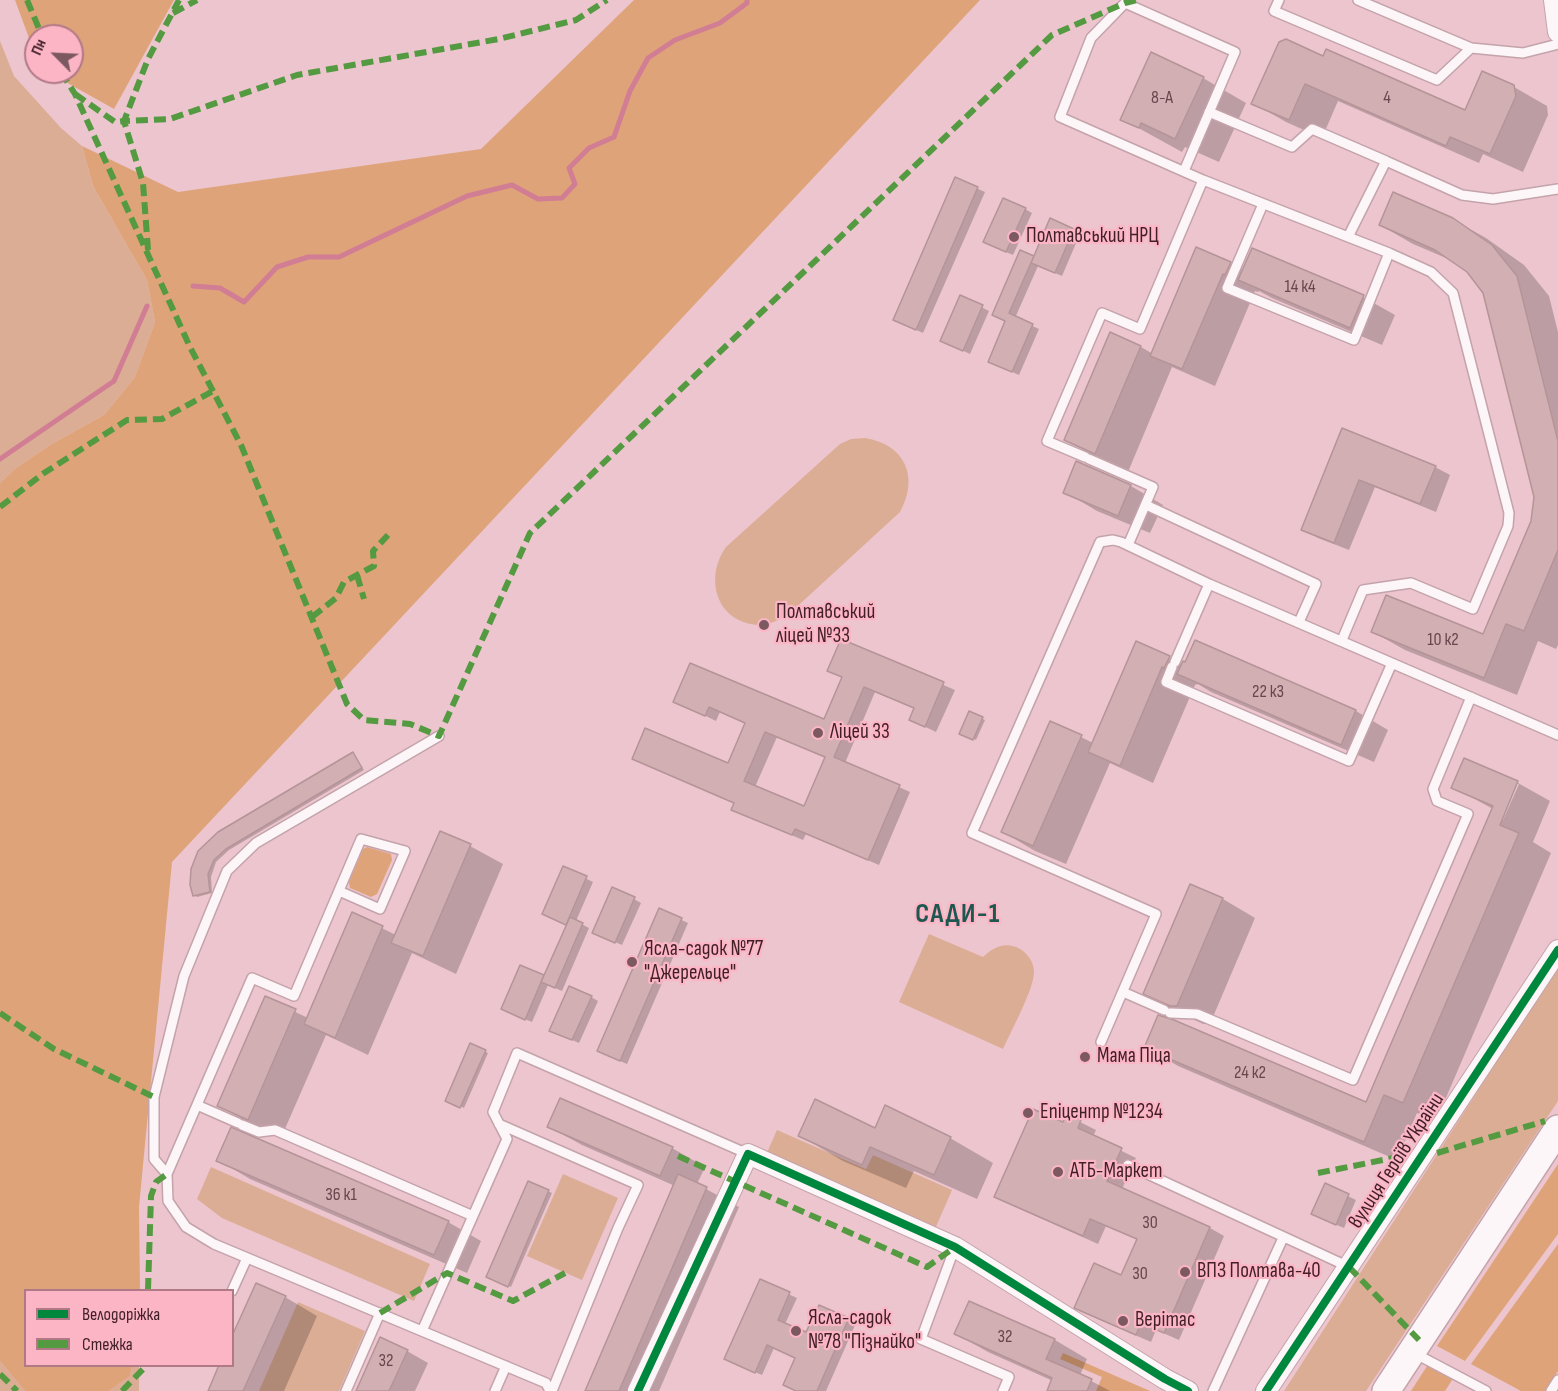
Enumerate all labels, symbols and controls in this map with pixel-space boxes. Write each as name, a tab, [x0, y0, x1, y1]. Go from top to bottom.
north arrow	[24, 24, 84, 84]
text: Пн	[27, 36, 51, 58]
house number: 8-А	[1151, 87, 1173, 109]
house number: 4	[1383, 87, 1391, 109]
place label: Полтавський НРЦ	[1026, 224, 1159, 250]
marker: Полтавський НРЦ	[1007, 230, 1021, 244]
house number: 14 к4	[1284, 276, 1316, 298]
place label: Полтавський ліцей №33	[776, 600, 875, 650]
marker: Полтавський ліцей №33	[757, 618, 771, 632]
house number: 10 к2	[1427, 629, 1459, 651]
house number: 22 к3	[1252, 681, 1284, 703]
place label: Ліцей 33	[830, 720, 890, 746]
marker: Ліцей 33	[811, 726, 825, 740]
district label: САДИ-1	[915, 899, 1001, 931]
place label: Ясла-садок №77 "Джерельце"	[644, 937, 763, 987]
marker: Ясла-садок №77 "Джерельце"	[625, 955, 639, 969]
place label: Мама Піца	[1097, 1044, 1171, 1070]
marker: Мама Піца	[1078, 1050, 1092, 1064]
house number: 24 к2	[1234, 1062, 1266, 1084]
street label: вулиця Героїв України	[1344, 1089, 1450, 1233]
place label: Епіцентр №1234	[1040, 1100, 1163, 1126]
marker: Епіцентр №1234	[1021, 1106, 1035, 1120]
place label: АТБ-Маркет	[1070, 1159, 1162, 1185]
marker: АТБ-Маркет	[1051, 1165, 1065, 1179]
house number: 36 к1	[325, 1184, 357, 1206]
house number: 30	[1142, 1212, 1158, 1234]
place label: ВПЗ Полтава-40	[1197, 1259, 1321, 1285]
house number: 30	[1132, 1263, 1148, 1285]
marker: ВПЗ Полтава-40	[1178, 1265, 1192, 1279]
legend	[24, 1289, 234, 1367]
text: Велодоріжка	[82, 1304, 160, 1325]
place label: Ясла-садок №78 "Пізнайко"	[808, 1306, 921, 1356]
place label: Верітас	[1135, 1308, 1195, 1334]
marker: Верітас	[1116, 1314, 1130, 1328]
marker: Ясла-садок №78 "Пізнайко"	[789, 1324, 803, 1338]
house number: 32	[998, 1326, 1012, 1348]
text: Стежка	[82, 1334, 133, 1355]
house number: 32	[379, 1350, 393, 1372]

